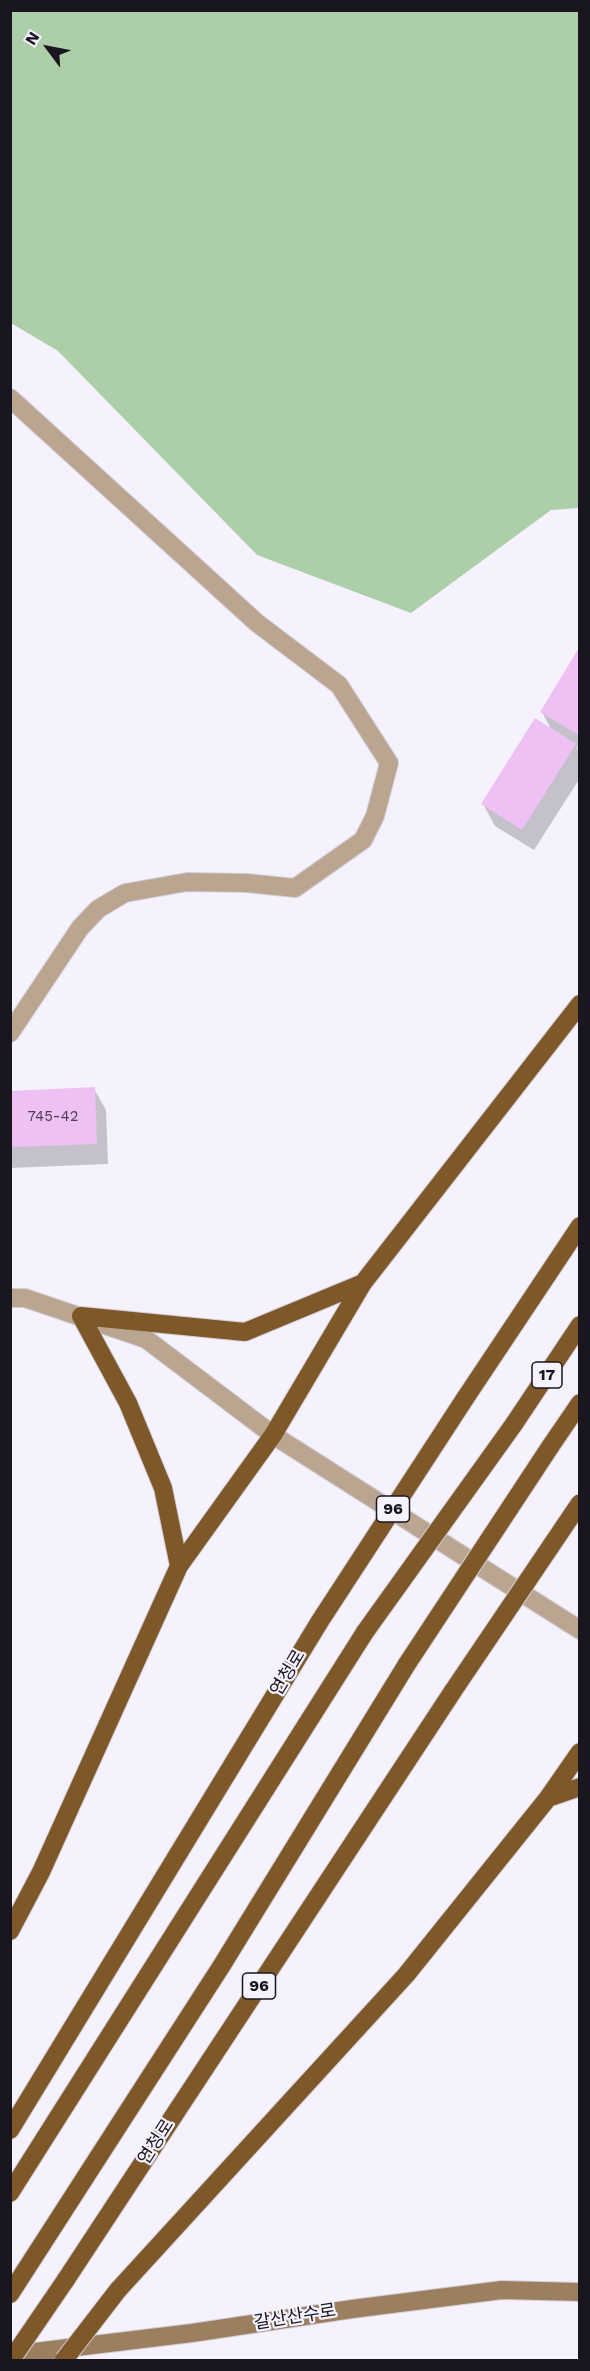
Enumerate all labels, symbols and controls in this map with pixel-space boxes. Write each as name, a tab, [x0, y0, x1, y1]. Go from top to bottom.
north arrow	[18, 18, 78, 78]
text: N	[21, 28, 44, 48]
house number: 745-42	[28, 1108, 78, 1126]
road number: 17	[532, 1362, 562, 1388]
road number: 96	[376, 1496, 410, 1522]
street label: 연청로	[266, 1646, 310, 1700]
road number: 96	[242, 1973, 276, 1999]
street label: 연청로	[133, 2115, 179, 2169]
street label: 갈산산수로	[252, 2300, 338, 2334]

